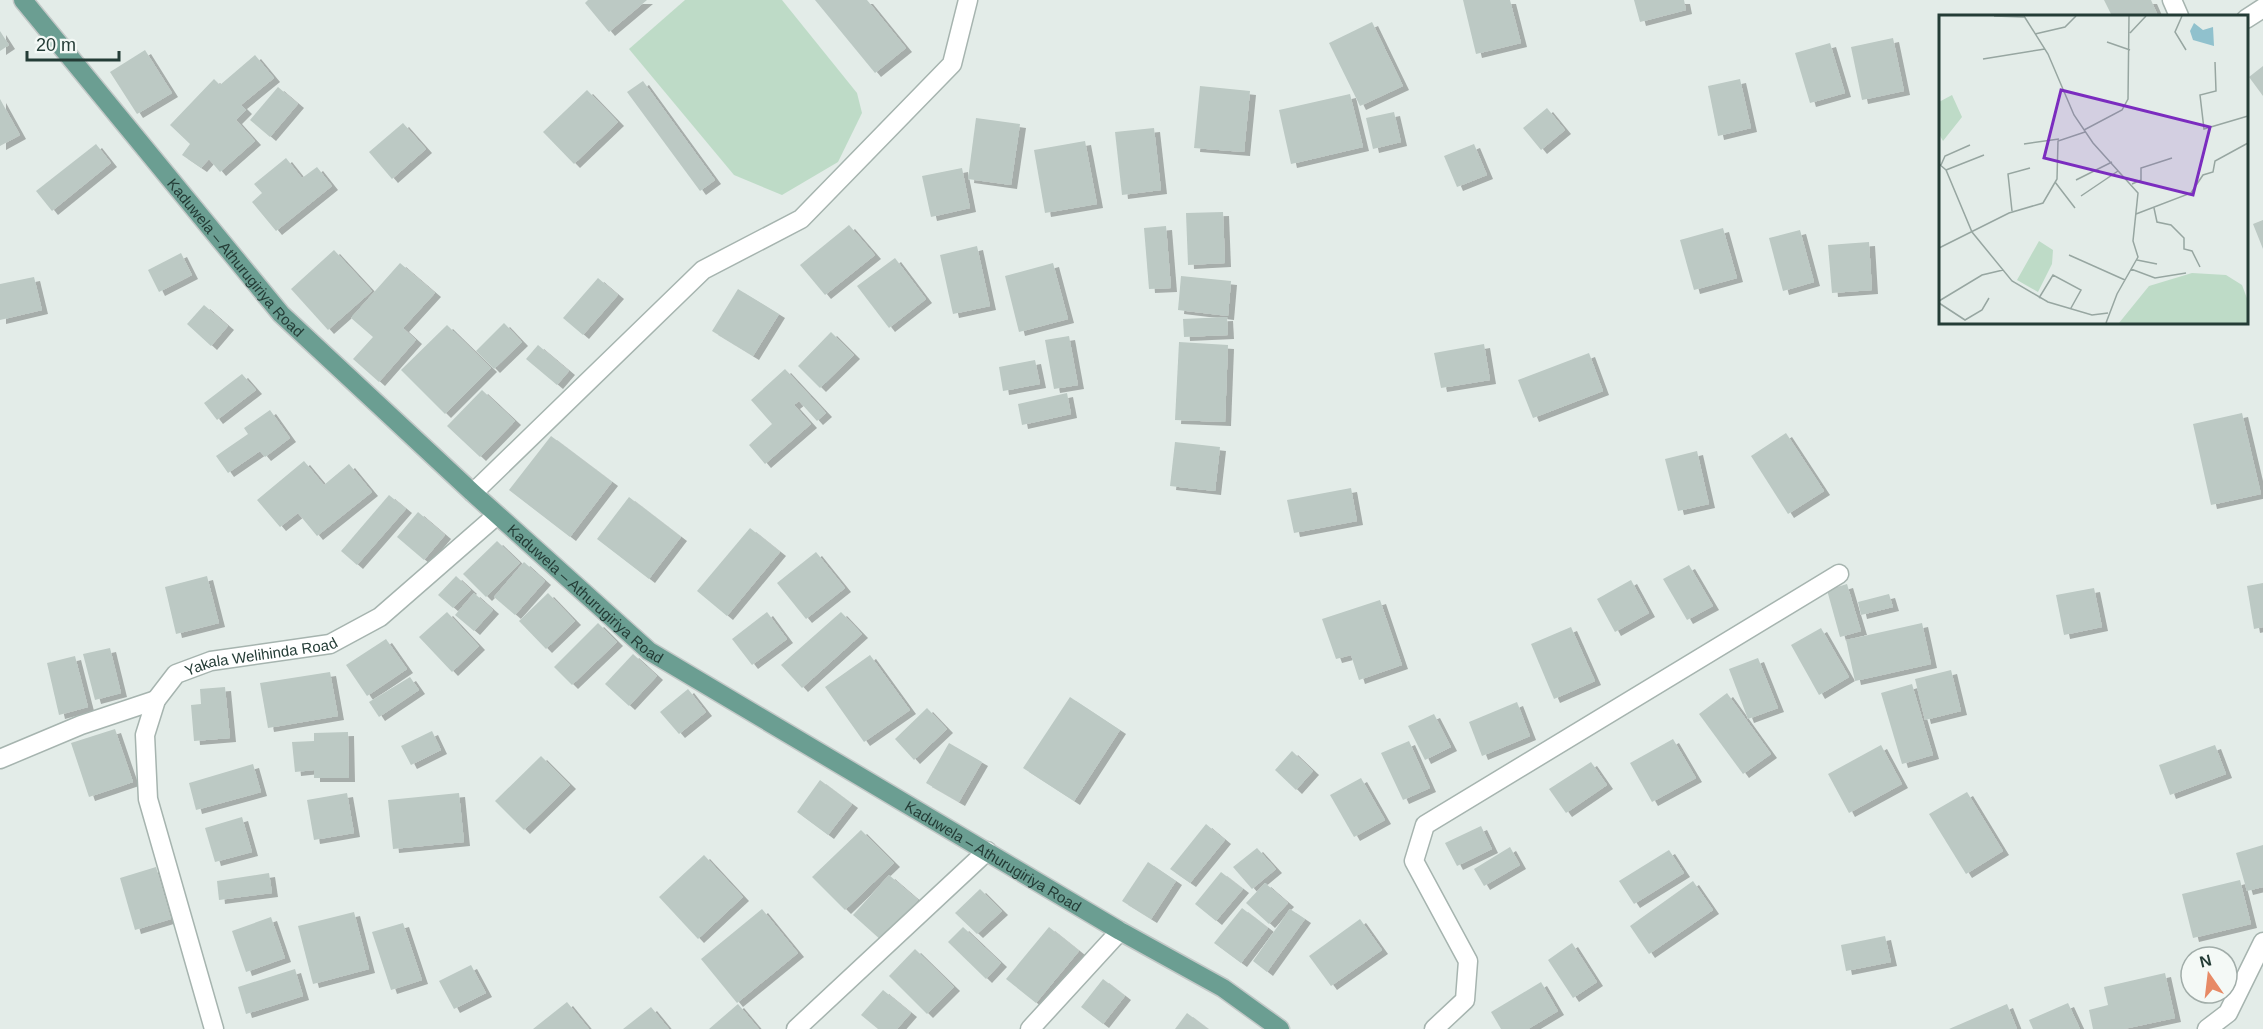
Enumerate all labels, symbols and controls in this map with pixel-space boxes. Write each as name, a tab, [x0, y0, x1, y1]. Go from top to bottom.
inset map	[1939, 15, 2248, 324]
scale bar	[27, 24, 118, 62]
text: 20 m	[36, 35, 76, 55]
street label: Kaduwela – Athurugiriya Road	[164, 175, 308, 340]
street label: Kaduwela – Athurugiriya Road	[505, 520, 667, 666]
street label: Yakala Welihinda Road	[182, 633, 340, 679]
street label: Kaduwela – Athurugiriya Road	[902, 797, 1084, 915]
north arrow	[2179, 945, 2239, 1005]
text: N	[2198, 951, 2213, 971]

